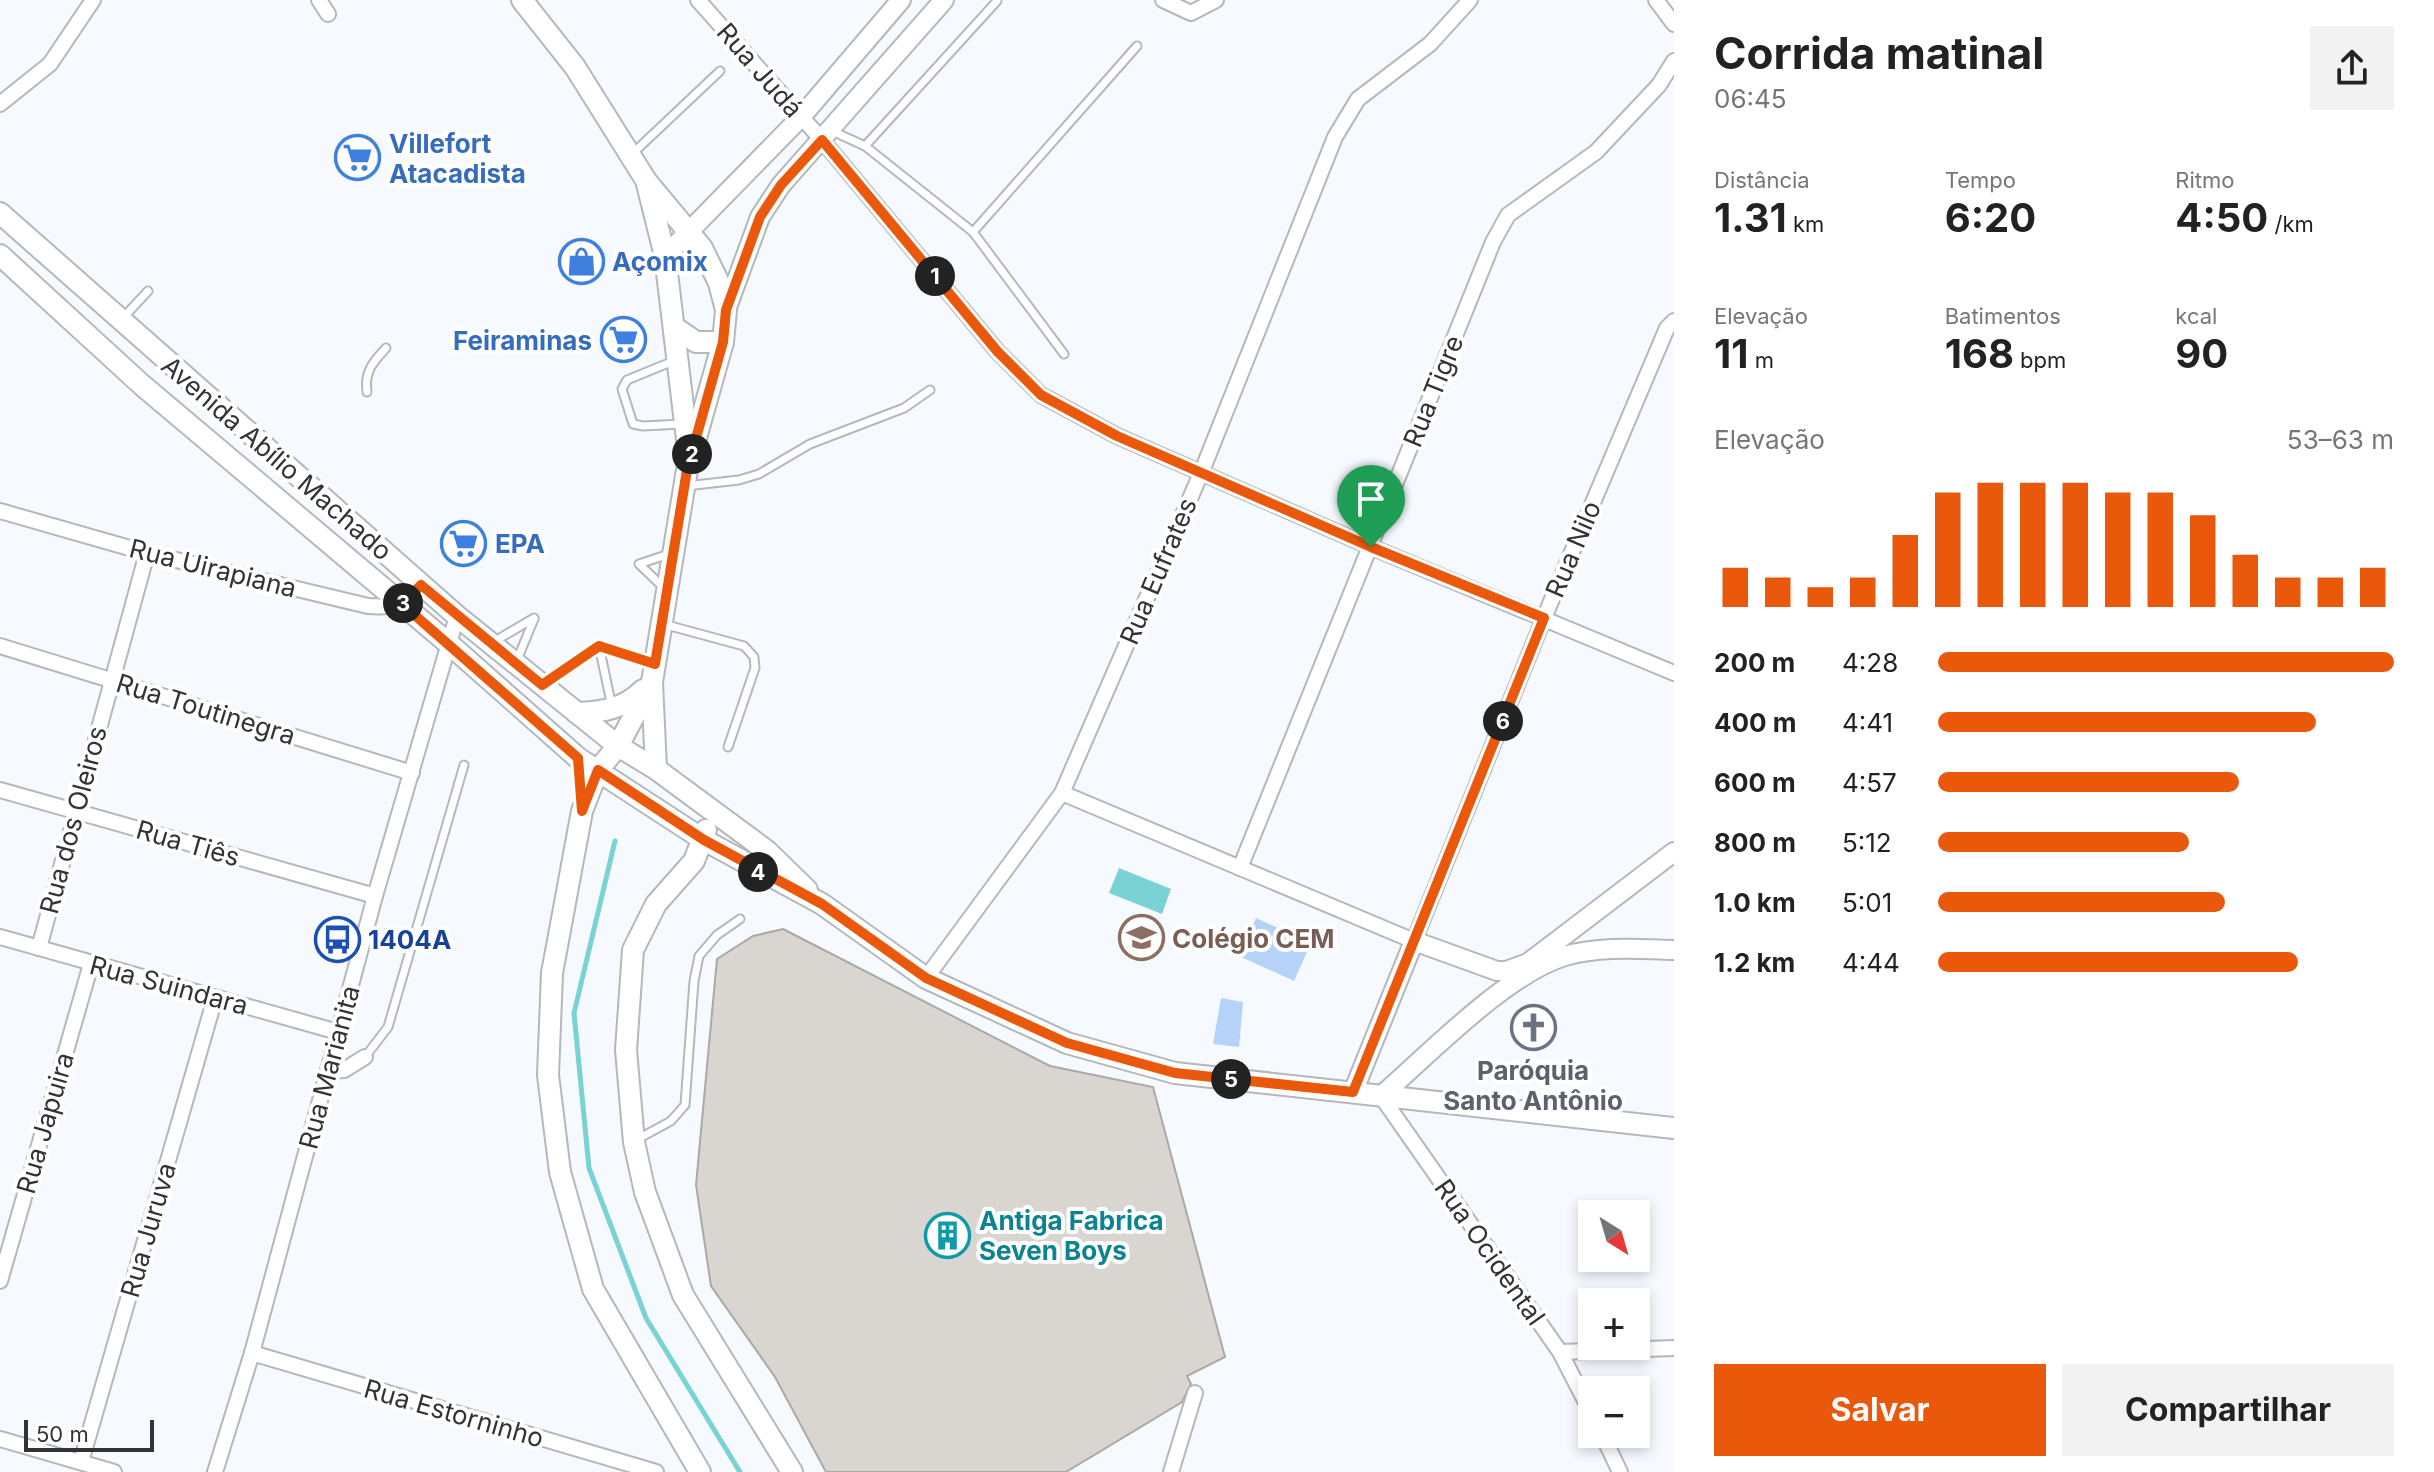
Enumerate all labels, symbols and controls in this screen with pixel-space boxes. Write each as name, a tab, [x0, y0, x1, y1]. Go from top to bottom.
street label: Rua Judá	[711, 17, 809, 123]
text: Corrida matinal	[1714, 26, 2044, 80]
button: share	[2310, 26, 2394, 110]
text: 06:45	[1714, 83, 1787, 114]
place label: Villefort Atacadista	[389, 128, 526, 189]
supermarket icon: Villefort Atacadista	[334, 134, 382, 182]
text: Distância	[1714, 167, 1810, 193]
text: Tempo	[1945, 167, 2016, 193]
text: Ritmo	[2175, 167, 2234, 193]
text: 1.31	[1714, 193, 1787, 242]
text: 6:20	[1945, 193, 2036, 242]
text: 4:50	[2175, 193, 2268, 242]
text: km	[1787, 211, 1824, 237]
text: /km	[2268, 211, 2314, 237]
shop icon: Açomix	[557, 237, 605, 285]
place label: Açomix	[612, 246, 708, 277]
pin: 1	[915, 256, 955, 296]
text: 1	[930, 263, 940, 289]
text: Elevação	[1714, 303, 1808, 329]
text: Batimentos	[1945, 303, 2061, 329]
text: kcal	[2175, 303, 2217, 329]
supermarket icon: Feiraminas	[599, 316, 647, 364]
place label: Feiraminas	[453, 325, 592, 356]
text: 11	[1714, 329, 1749, 378]
text: 168	[1945, 329, 2014, 378]
text: 90	[2175, 329, 2228, 378]
street label: Rua Tigre	[1397, 331, 1469, 451]
text: m	[1749, 347, 1774, 373]
text: bpm	[2014, 347, 2066, 373]
street label: Avenida Abílio Machado	[156, 350, 398, 566]
text: Elevação	[1714, 424, 1825, 455]
text: 53–63 m	[2287, 424, 2394, 455]
pin: 2	[672, 434, 712, 474]
text: 2	[685, 441, 699, 467]
pin	[1337, 465, 1405, 547]
icon: arrive	[1349, 477, 1393, 521]
street label: Rua Eufrates	[1113, 493, 1203, 649]
street label: Rua Nilo	[1539, 496, 1607, 602]
supermarket icon: EPA	[440, 519, 488, 567]
place label: EPA	[495, 528, 545, 559]
street label: Rua Uirapiana	[126, 532, 300, 604]
pin: 3	[383, 583, 423, 623]
text: 3	[396, 590, 410, 616]
text: 200 m	[1714, 647, 1795, 678]
text: 4:28	[1842, 647, 1898, 678]
street label: Rua Toutinegra	[113, 667, 299, 751]
pin: 6	[1483, 701, 1523, 741]
text: 400 m	[1714, 707, 1797, 738]
text: 4:41	[1842, 707, 1893, 738]
text: 6	[1496, 708, 1510, 734]
street label: Rua dos Oleiros	[33, 723, 113, 917]
text: 600 m	[1714, 767, 1796, 798]
text: 4:57	[1842, 767, 1897, 798]
street label: Rua Tiês	[133, 813, 243, 873]
text: 800 m	[1714, 827, 1796, 858]
text: 5:12	[1842, 827, 1892, 858]
pin: 4	[738, 852, 778, 892]
text: 4	[751, 859, 765, 885]
text: 1.0 km	[1714, 887, 1796, 918]
text: 5:01	[1842, 887, 1892, 918]
school or university icon: Colégio CEM	[1117, 914, 1165, 962]
bus stop icon: 1404A	[313, 915, 361, 963]
place label: Colégio CEM	[1172, 923, 1335, 954]
place label: 1404A	[368, 924, 451, 955]
text: 1.2 km	[1714, 947, 1795, 978]
text: 4:44	[1842, 947, 1900, 978]
street label: Rua Suindara	[86, 949, 252, 1021]
street label: Rua Marianita	[292, 982, 366, 1152]
church icon: Paróquia Santo Antônio	[1509, 1003, 1557, 1051]
street label: Rua Japuira	[10, 1049, 80, 1197]
place label: Paróquia Santo Antônio	[1443, 1055, 1623, 1116]
pin: 5	[1211, 1059, 1251, 1099]
text: 5	[1224, 1066, 1238, 1092]
street label: Rua Juruva	[114, 1159, 182, 1301]
street label: Rua Ocidental	[1428, 1173, 1552, 1331]
north arrow	[1578, 1200, 1650, 1272]
map controls	[1578, 1200, 1650, 1448]
place label: Antiga Fabrica Seven Boys	[979, 1205, 1164, 1266]
building icon: Antiga Fabrica Seven Boys	[924, 1211, 972, 1259]
button: +	[1578, 1288, 1650, 1360]
button: Salvar	[1714, 1364, 2046, 1456]
button: Compartilhar	[2062, 1364, 2394, 1456]
street label: Rua Estorninho	[361, 1373, 547, 1453]
button: −	[1578, 1376, 1650, 1448]
scale bar	[24, 1416, 154, 1452]
text: 50 m	[36, 1421, 89, 1447]

